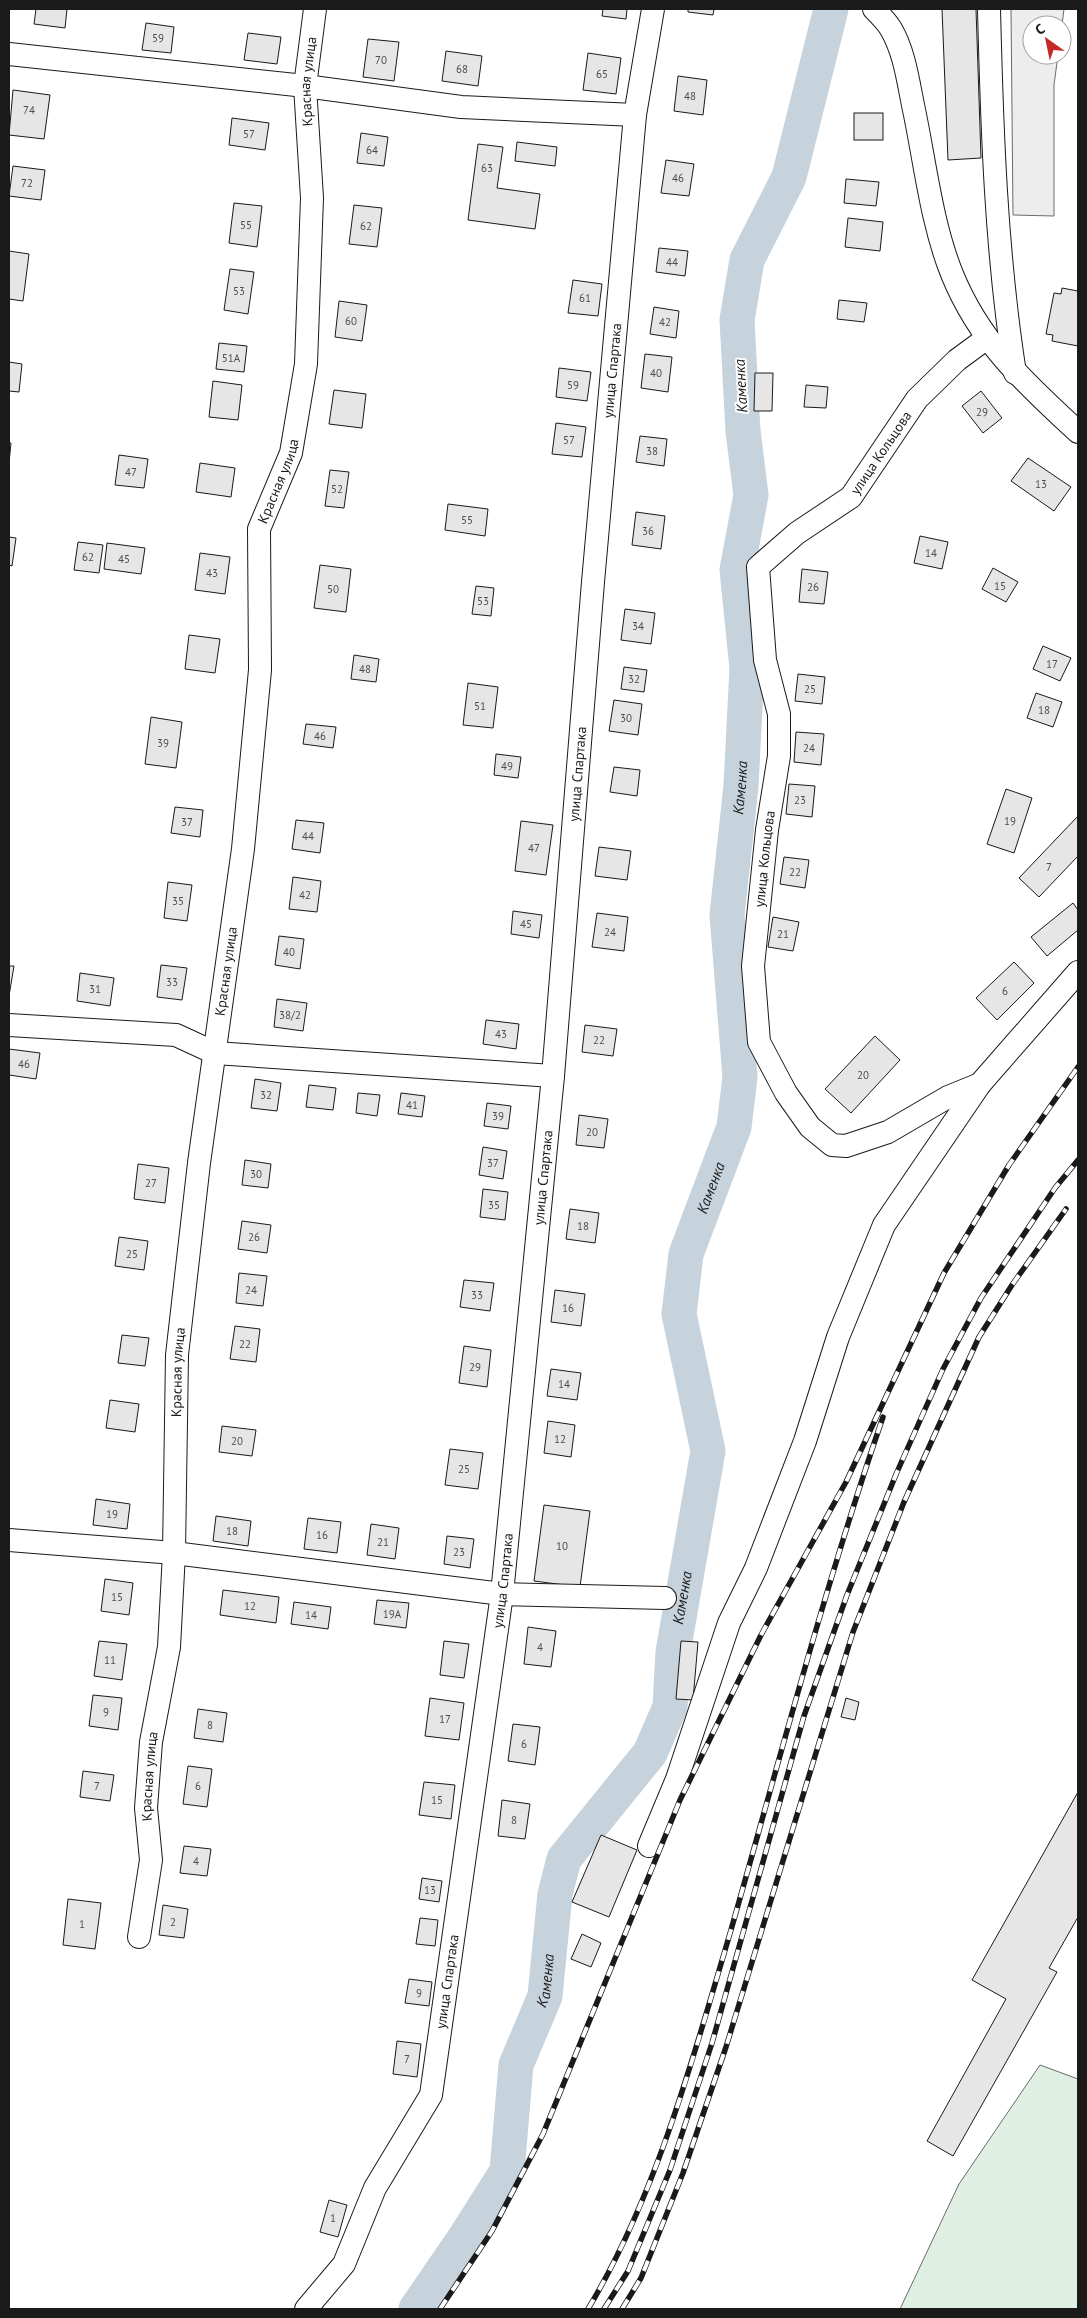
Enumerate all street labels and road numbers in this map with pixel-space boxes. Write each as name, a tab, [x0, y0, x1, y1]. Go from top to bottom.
street label: Красная улица	[296, 36, 320, 127]
street label: улица Спартака	[599, 322, 625, 419]
street label: улица Кольцова	[846, 407, 915, 498]
street label: Красная улица	[253, 437, 302, 526]
street label: улица Спартака	[565, 726, 590, 822]
street label: улица Кольцова	[750, 809, 779, 908]
street label: Красная улица	[211, 925, 241, 1017]
street label: улица Спартака	[529, 1129, 557, 1226]
street label: Красная улица	[167, 1326, 189, 1417]
street label: улица Спартака	[488, 1532, 517, 1629]
street label: Красная улица	[137, 1730, 162, 1822]
street label: улица Спартака	[431, 1933, 463, 2030]

